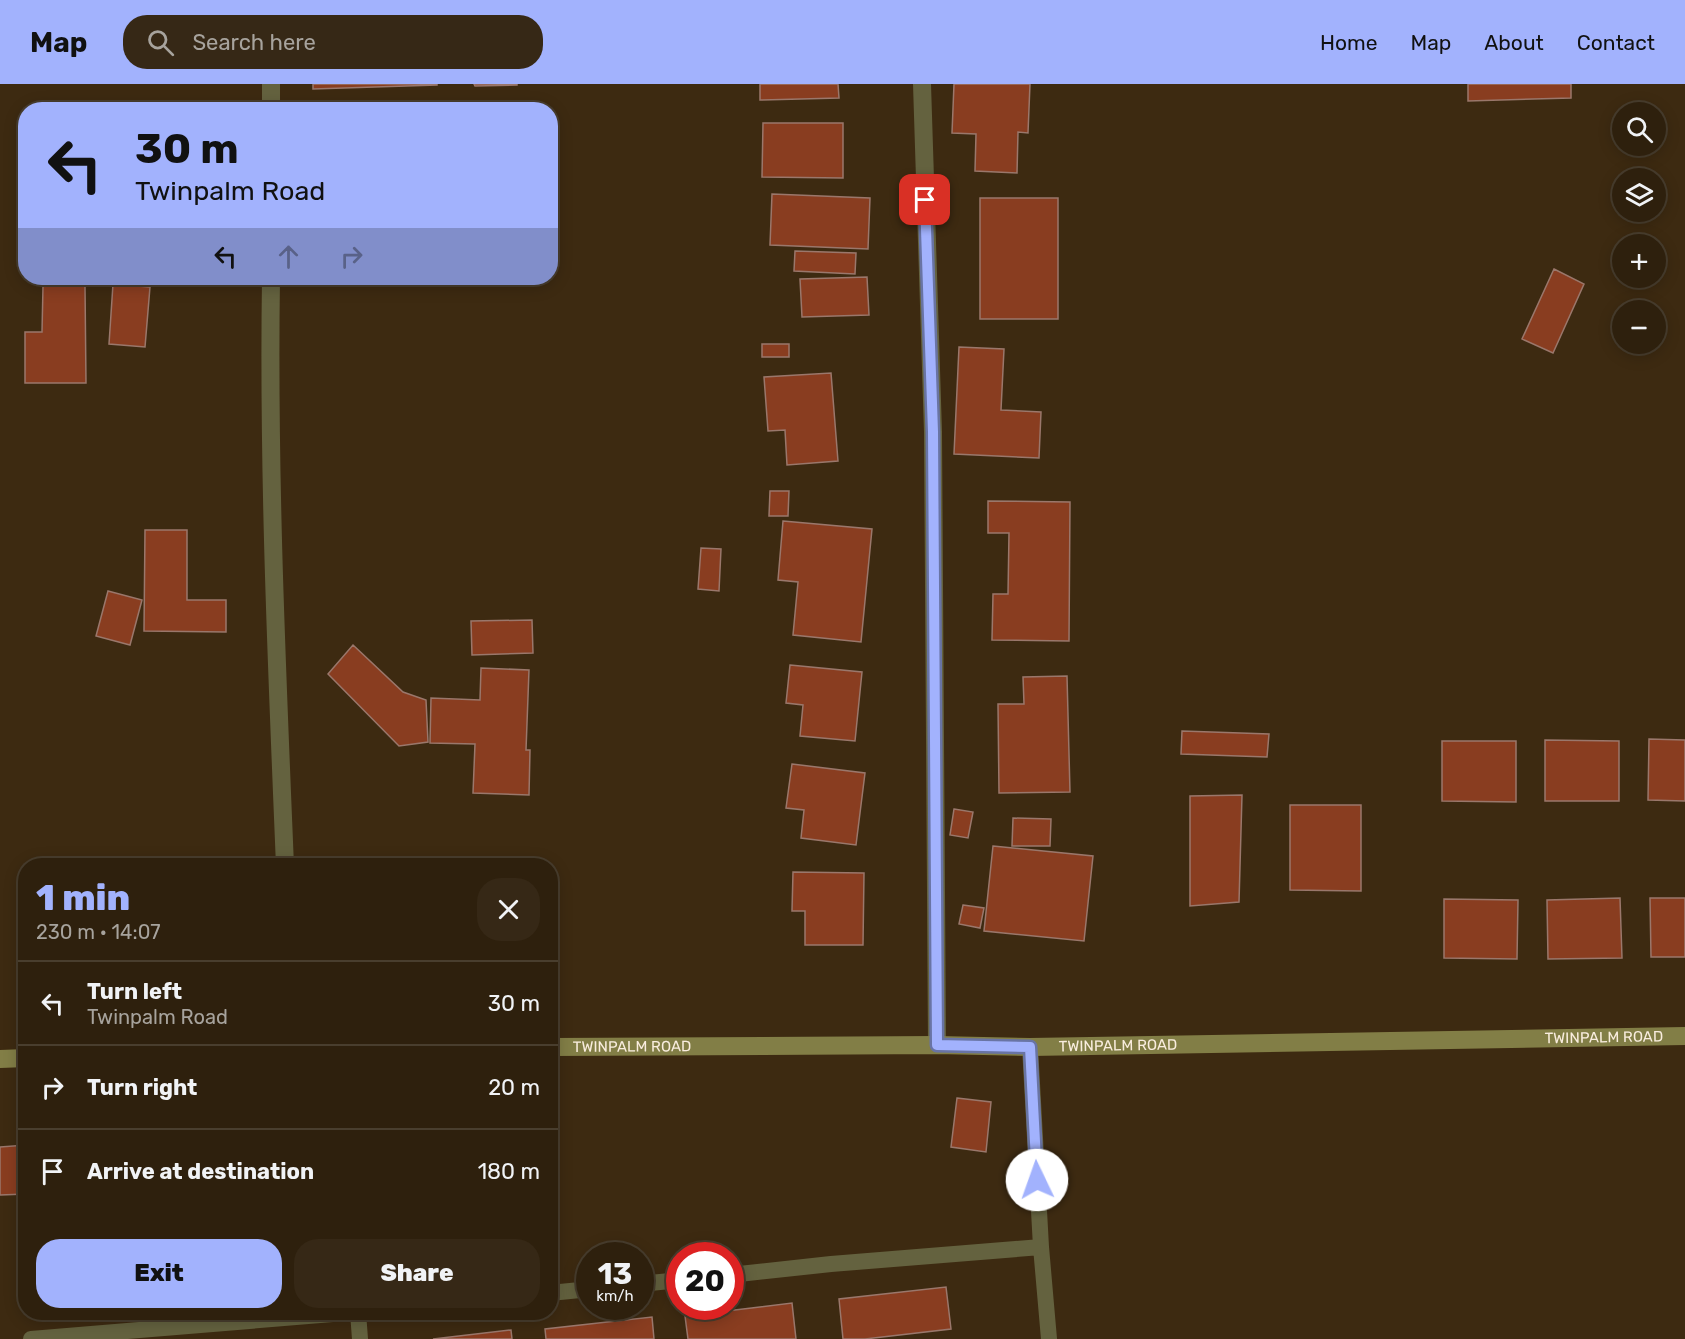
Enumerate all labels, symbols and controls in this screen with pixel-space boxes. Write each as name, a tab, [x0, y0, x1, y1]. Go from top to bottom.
search box	[123, 15, 543, 69]
text: Map	[30, 26, 87, 59]
icon: search	[144, 26, 177, 59]
text: Search here	[192, 29, 316, 56]
text: Home	[1320, 30, 1377, 55]
text: Map	[1410, 30, 1451, 55]
text: About	[1484, 30, 1544, 55]
text: Contact	[1577, 30, 1655, 55]
map controls	[1612, 102, 1666, 354]
button: search	[1612, 102, 1666, 156]
text: 30 m	[135, 124, 239, 174]
icon: left	[36, 126, 114, 204]
button: layers	[1612, 168, 1666, 222]
pin	[899, 174, 950, 225]
text: Twinpalm Road	[135, 175, 325, 207]
icon: arrive	[908, 183, 941, 216]
button: +	[1612, 234, 1666, 288]
icon: left	[209, 240, 242, 273]
icon: ahead	[272, 240, 305, 273]
icon: right	[335, 240, 368, 273]
button: −	[1612, 300, 1666, 354]
text: 1 min	[36, 876, 130, 919]
button: close	[477, 878, 540, 941]
text: 230 m · 14:07	[36, 920, 161, 944]
text: Turn left	[87, 978, 182, 1005]
icon: left	[36, 987, 69, 1020]
text: 30 m	[488, 990, 540, 1017]
text: Twinpalm Road	[87, 1005, 228, 1029]
street label: TWINPALM ROAD	[1544, 1027, 1663, 1047]
street label: TWINPALM ROAD	[1059, 1036, 1177, 1056]
street label: TWINPALM ROAD	[573, 1037, 691, 1056]
icon: right	[36, 1071, 69, 1104]
text: Turn right	[87, 1074, 197, 1101]
text: 20 m	[488, 1074, 540, 1101]
position arrow	[1005, 1148, 1069, 1212]
icon: arrive	[36, 1155, 69, 1188]
text: Arrive at destination	[87, 1158, 314, 1185]
text: 180 m	[478, 1158, 540, 1185]
button: Exit	[36, 1239, 282, 1308]
button: Share	[294, 1239, 540, 1308]
speed limit sign: 20	[666, 1242, 744, 1320]
text: 13	[598, 1256, 632, 1292]
text: km/h	[596, 1287, 634, 1305]

